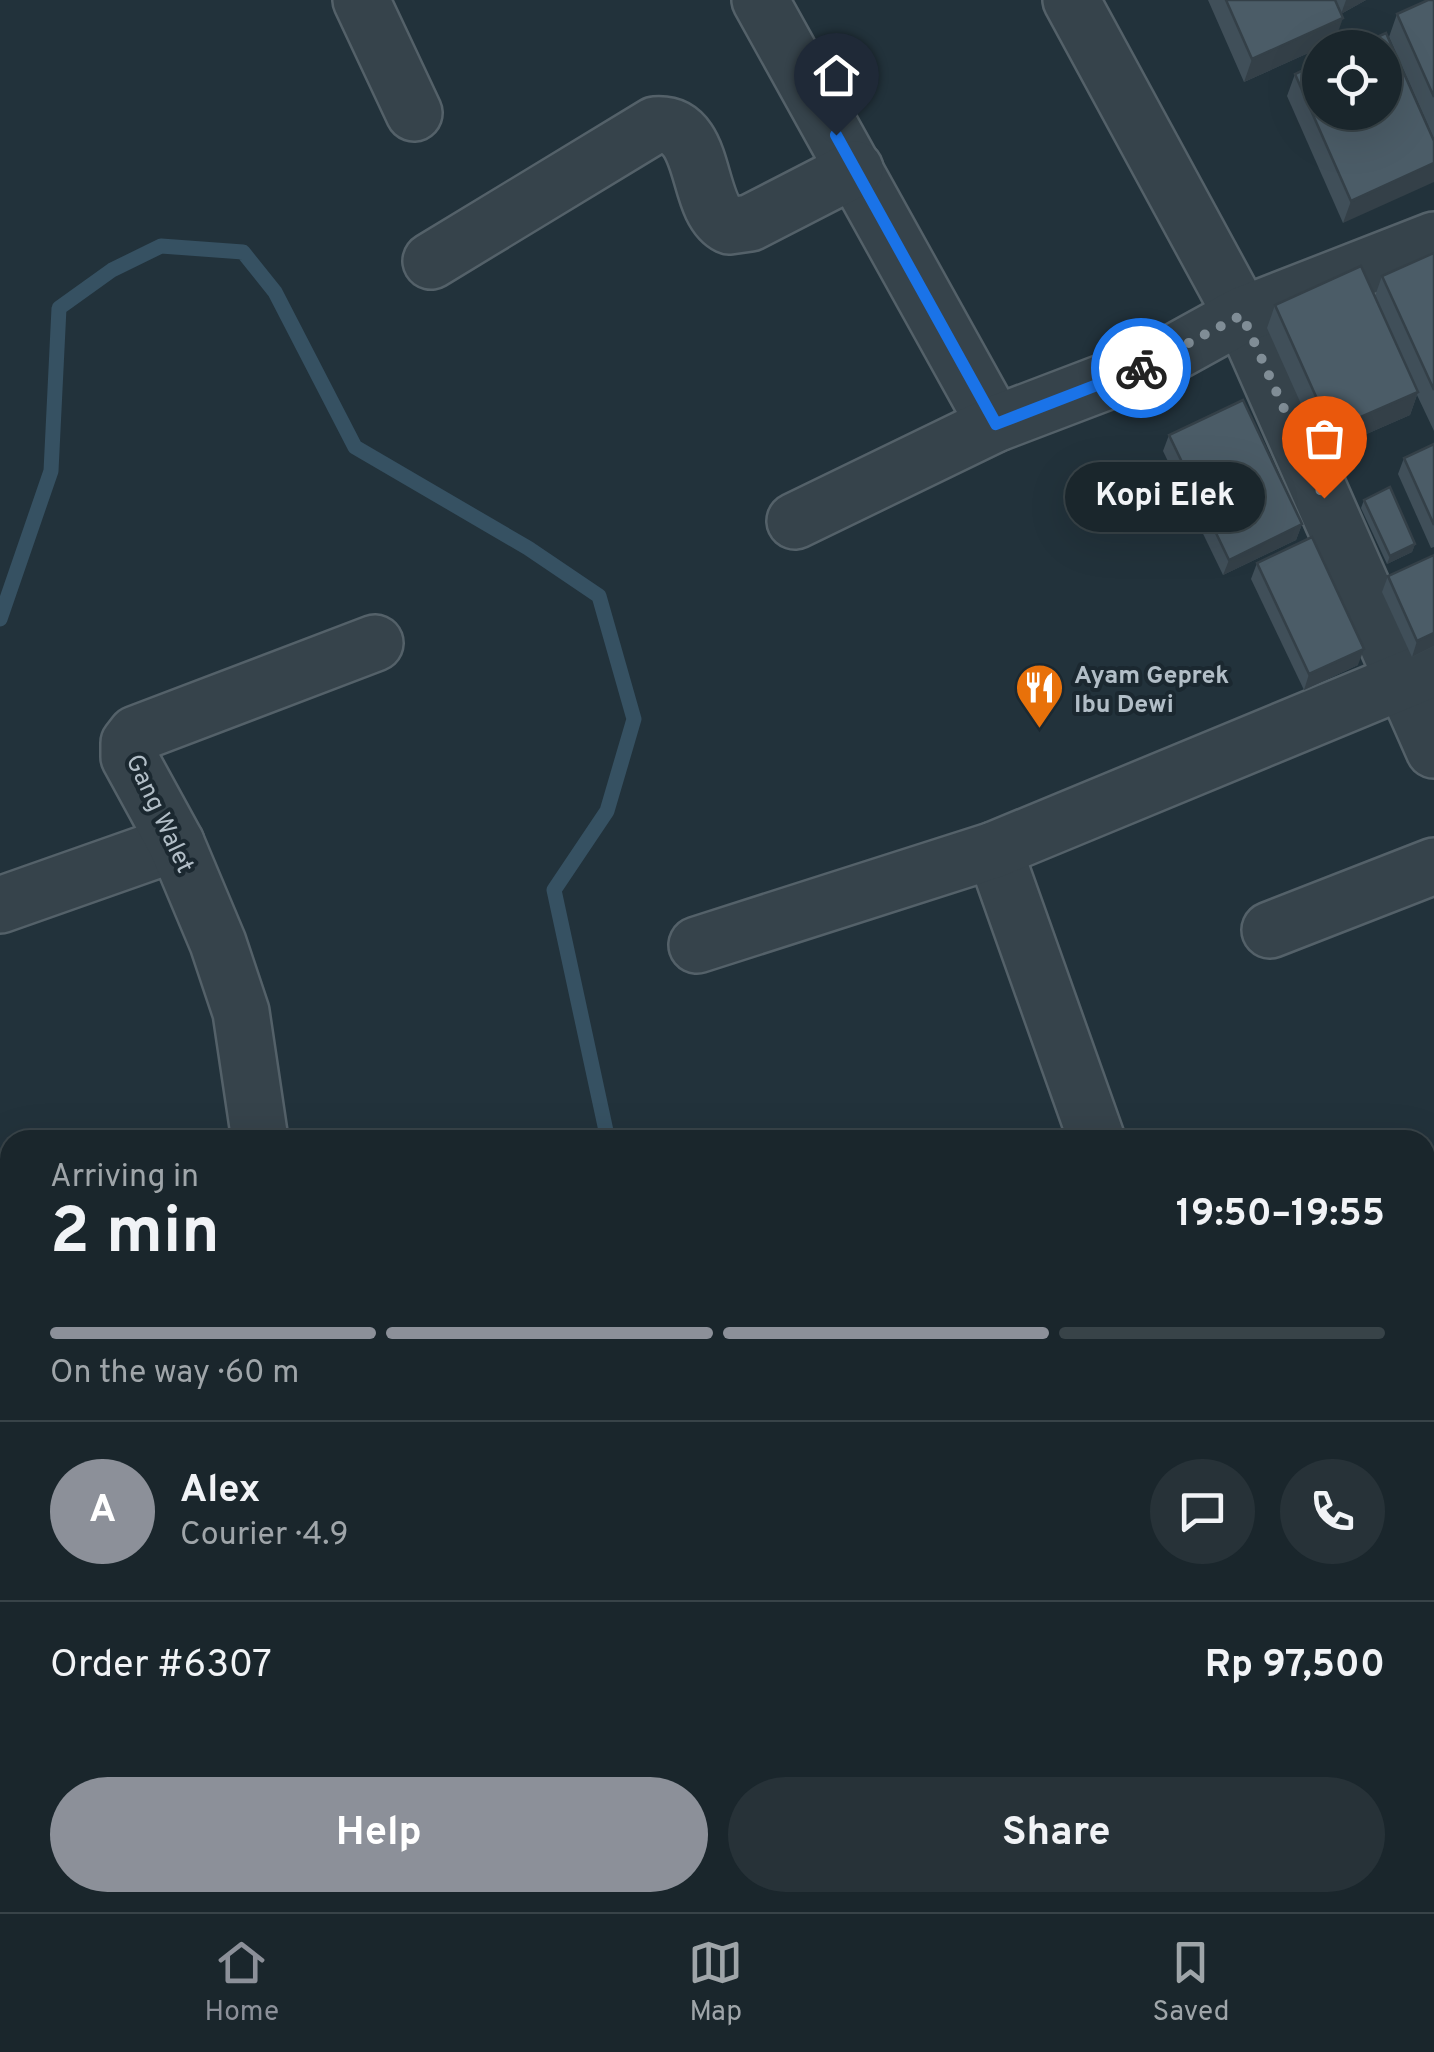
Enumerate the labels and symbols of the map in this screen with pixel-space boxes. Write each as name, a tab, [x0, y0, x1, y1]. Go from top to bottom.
pin	[794, 33, 879, 136]
courier	[1091, 318, 1191, 418]
pin	[1282, 396, 1367, 499]
callout: Kopi Elek	[1064, 463, 1264, 533]
place label: Ayam Geprek Ibu Dewi	[1074, 661, 1229, 722]
restaurant icon: Ayam Geprek Ibu Dewi	[1013, 662, 1065, 730]
street label: Gang Walet	[117, 750, 200, 879]

